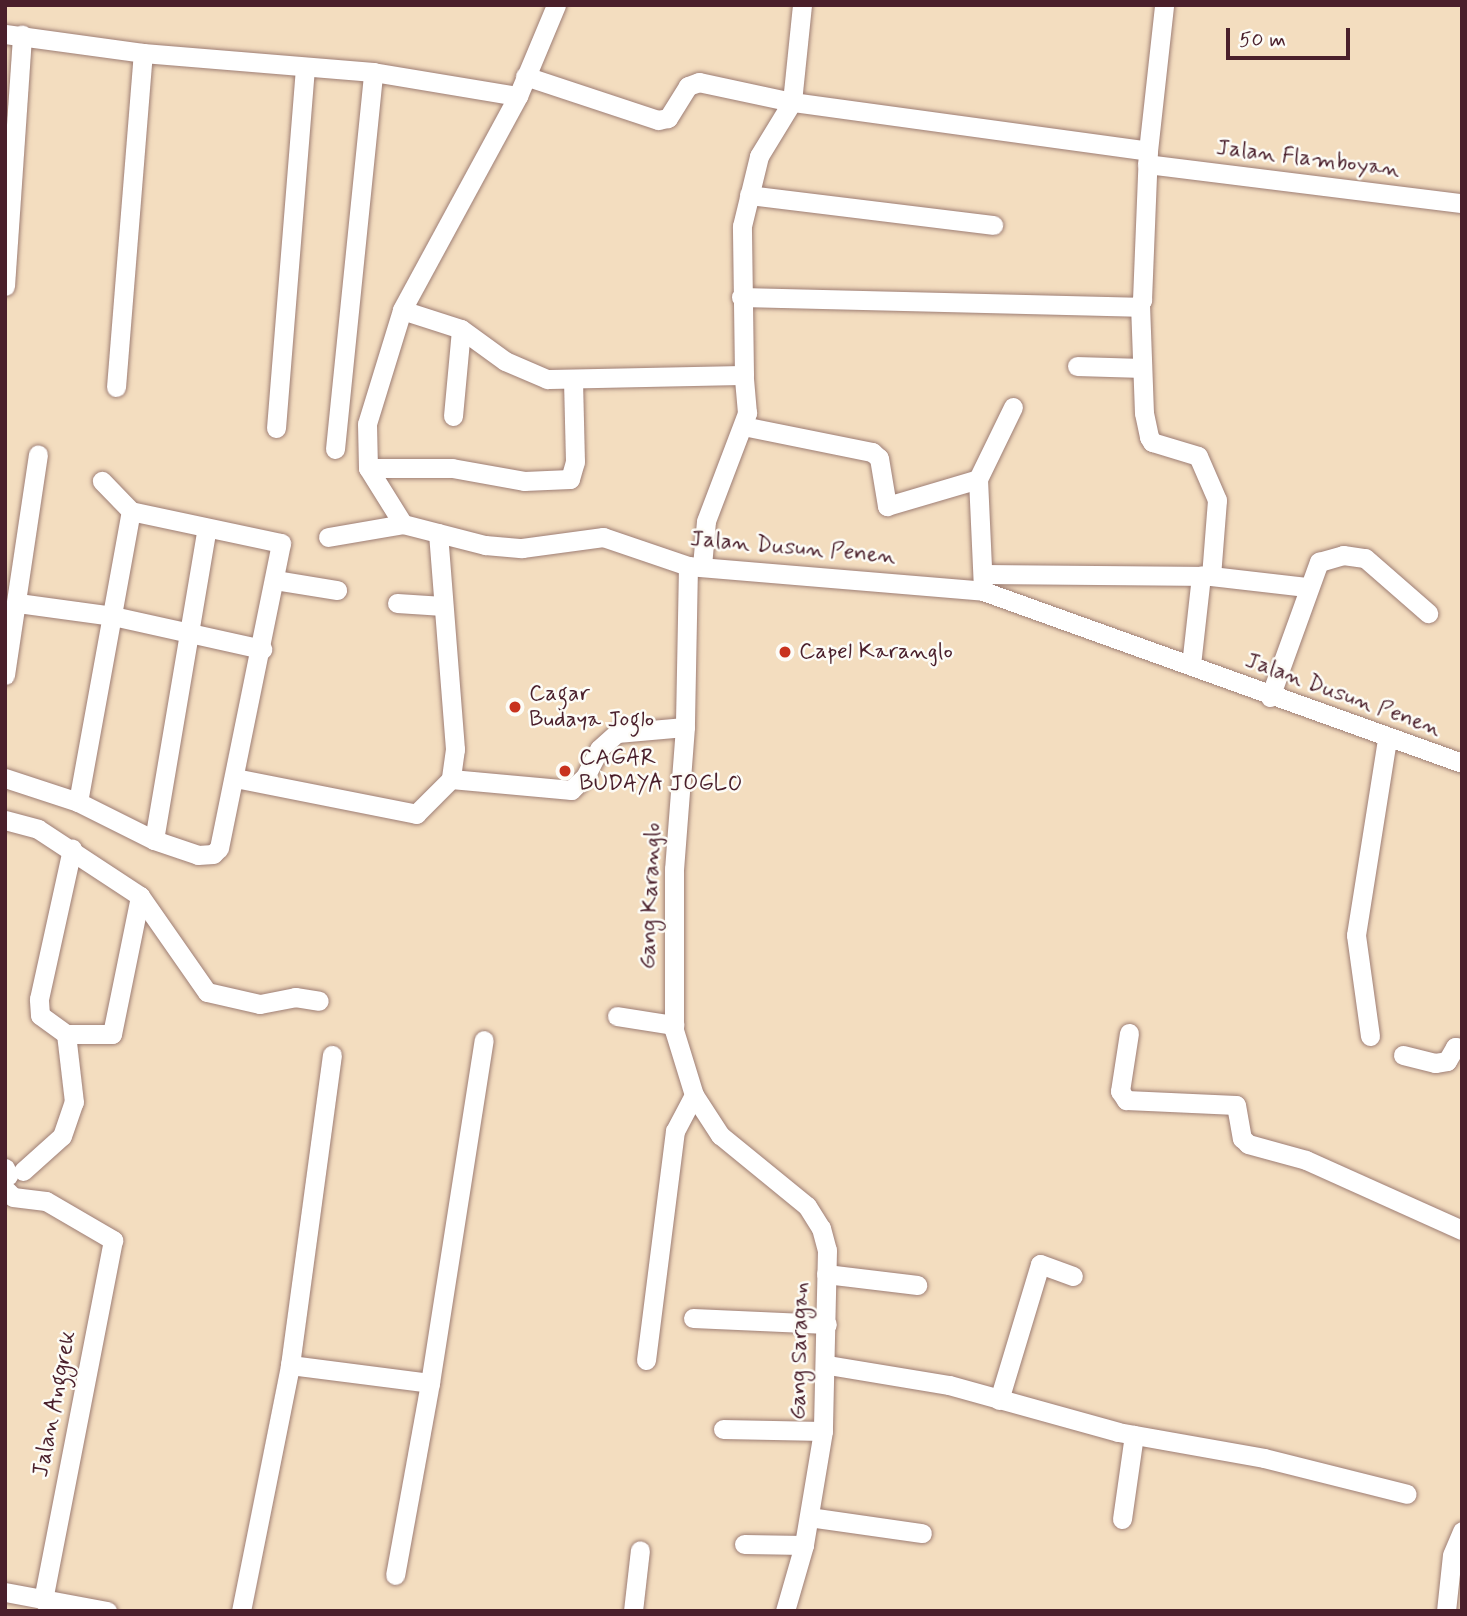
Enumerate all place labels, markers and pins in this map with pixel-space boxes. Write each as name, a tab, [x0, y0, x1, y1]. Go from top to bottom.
place label: Capel Karanglo	[799, 638, 949, 666]
marker: Capel Karanglo	[777, 644, 793, 660]
place label: Cagar Budaya Joglo	[529, 680, 654, 734]
marker: Cagar Budaya Joglo	[507, 699, 523, 715]
place label: CAGAR BUDAYA JOGLO	[579, 744, 743, 798]
marker: CAGAR BUDAYA JOGLO	[557, 763, 573, 779]

